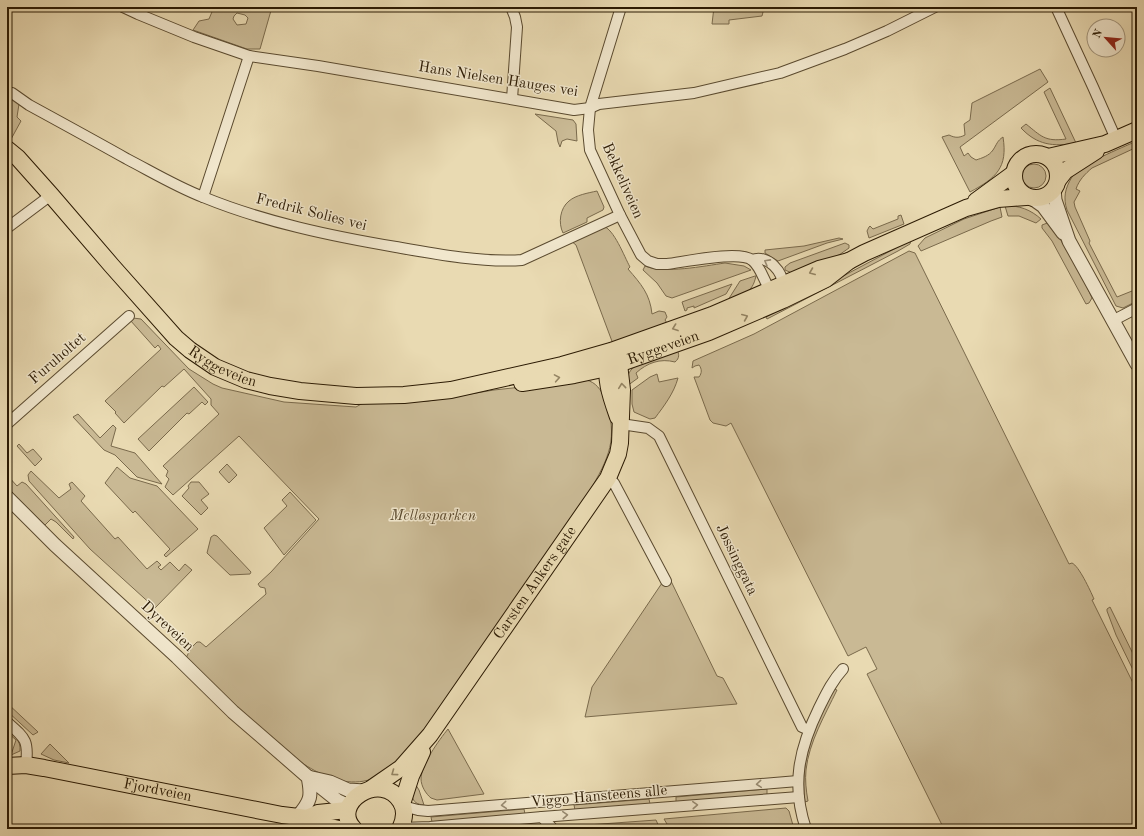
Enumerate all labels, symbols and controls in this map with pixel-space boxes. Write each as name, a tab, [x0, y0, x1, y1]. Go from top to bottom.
north arrow	[1086, 18, 1126, 58]
text: N	[1092, 27, 1106, 40]
street label: Hans Nielsen Hauges vei	[417, 60, 579, 100]
street label: Bekkeliveien	[599, 141, 645, 221]
street label: Fredrik Solies vei	[254, 192, 368, 234]
one-way arrow	[764, 259, 772, 266]
one-way arrow	[808, 268, 815, 276]
one-way arrow	[741, 313, 748, 321]
one-way arrow	[671, 323, 678, 332]
street label: Ryggeveien	[625, 329, 701, 368]
street label: Furuholtet	[27, 331, 89, 387]
street label: Ryggeveien	[185, 343, 258, 390]
one-way arrow	[554, 374, 560, 383]
one-way arrow	[617, 383, 626, 390]
park label: Melløsparken	[389, 509, 476, 524]
street label: Jøssinggata	[712, 522, 760, 598]
street label: Carsten Ankers gate	[491, 524, 579, 642]
street label: Dyreveien	[138, 599, 196, 655]
one-way arrow	[391, 768, 398, 776]
street label: Fjordveien	[122, 776, 193, 804]
one-way arrow	[756, 780, 762, 789]
street label: Viggo Hansteens alle	[530, 784, 668, 810]
one-way arrow	[692, 800, 698, 809]
one-way arrow	[501, 801, 507, 810]
one-way arrow	[562, 810, 568, 819]

